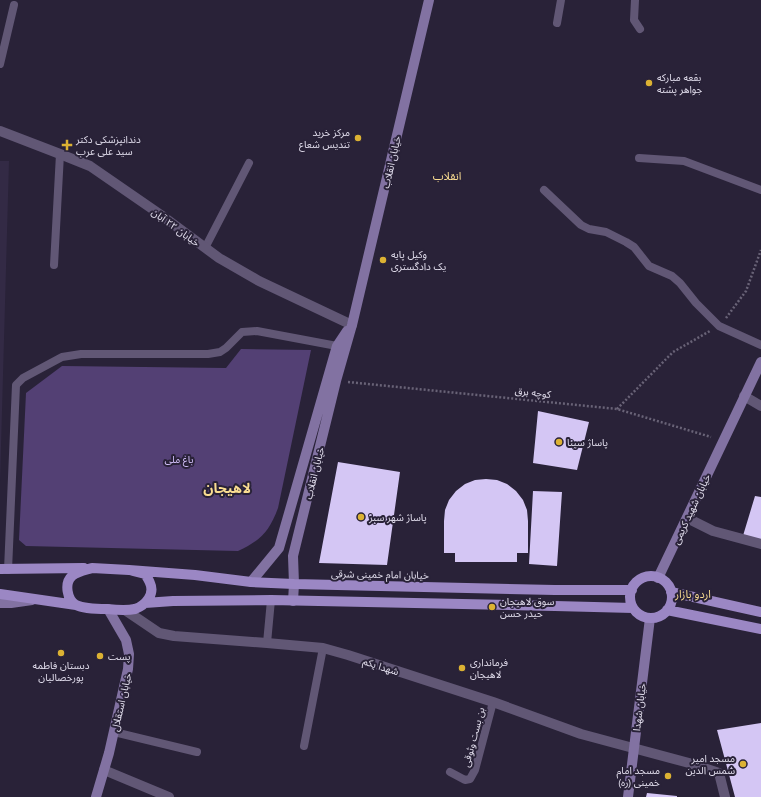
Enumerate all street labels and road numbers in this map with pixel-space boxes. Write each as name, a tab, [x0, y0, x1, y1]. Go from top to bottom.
street label: خیابان انقلاب	[379, 134, 404, 190]
street label: خیابان ۲۲ آبان	[149, 206, 203, 249]
street label: کوچه برق	[514, 384, 553, 401]
street label: خیابان انقلاب	[302, 445, 327, 501]
street label: خیابان شهید کریمی	[669, 472, 713, 546]
street label: خیابان امام خمینی شرقی	[331, 567, 429, 584]
street label: شهدا یکم	[361, 655, 401, 679]
street label: خیابان استقلال	[108, 672, 135, 733]
street label: خیابان شهدا	[630, 682, 649, 732]
street label: بن بست وثوقی	[459, 705, 488, 768]

